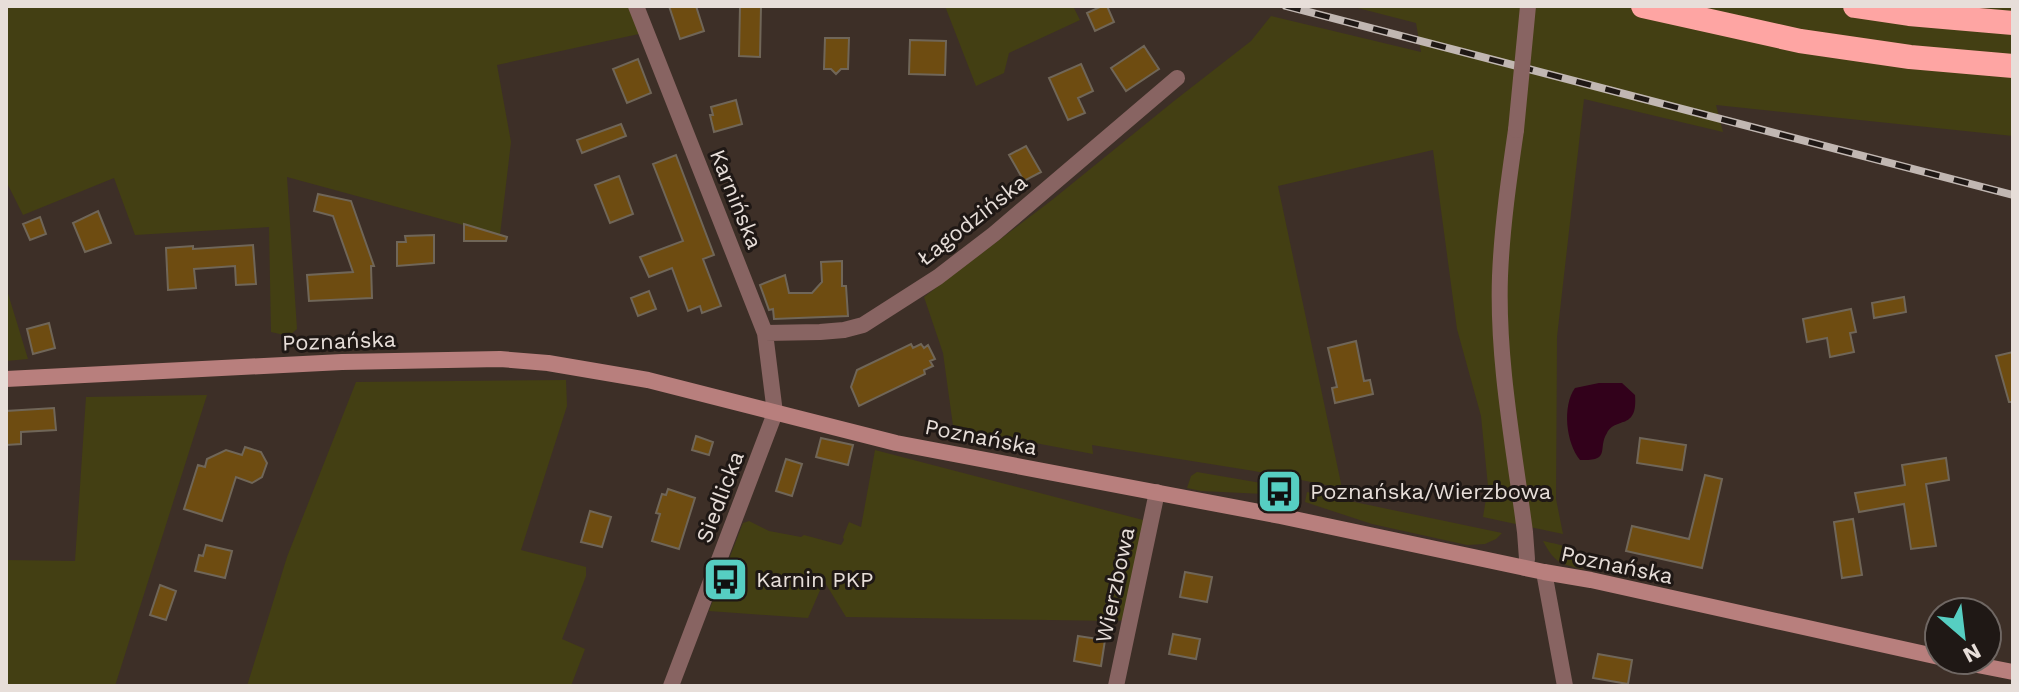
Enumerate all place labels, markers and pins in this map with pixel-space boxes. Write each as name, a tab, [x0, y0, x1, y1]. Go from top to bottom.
bus stop icon: Poznańska/Wierzbowa	[1255, 467, 1303, 515]
place label: Poznańska/Wierzbowa	[1310, 479, 1551, 504]
bus stop icon: Karnin PKP	[701, 555, 749, 603]
place label: Karnin PKP	[756, 567, 873, 592]

